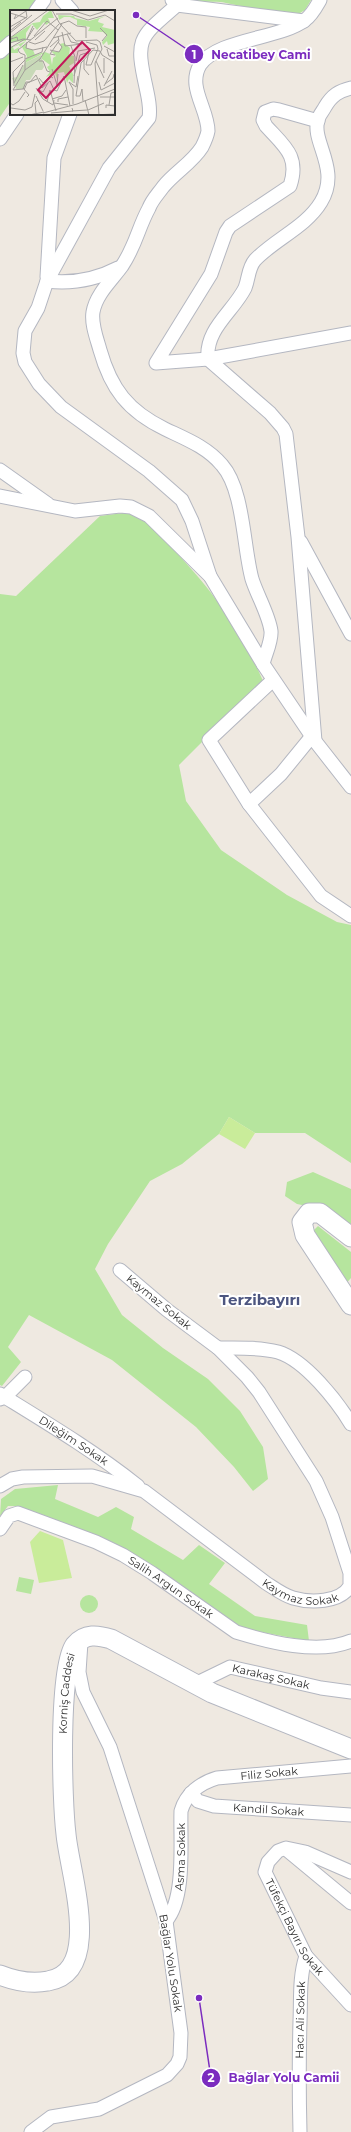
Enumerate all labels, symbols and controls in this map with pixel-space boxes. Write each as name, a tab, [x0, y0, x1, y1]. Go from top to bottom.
inset map	[10, 10, 115, 115]
callout: Necatibey Cami	[184, 42, 319, 66]
text: 1	[192, 47, 196, 62]
text: Necatibey Cami	[211, 47, 311, 62]
street label: Kaymaz Sokak	[124, 1271, 195, 1333]
district label: Terzibayırı	[220, 1290, 300, 1309]
street label: Dileğim Sokak	[36, 1413, 111, 1469]
street label: Salih Argun Sokak	[126, 1553, 217, 1621]
street label: Kaymaz Sokak	[260, 1575, 341, 1608]
street label: Korniş Caddesi	[56, 1651, 78, 1734]
street label: Karakaş Sokak	[231, 1661, 312, 1692]
street label: Filiz Sokak	[240, 1764, 299, 1783]
street label: Kandil Sokak	[233, 1800, 305, 1819]
street label: Asma Sokak	[171, 1822, 188, 1892]
street label: Tüfekçi Bayırı Sokak	[262, 1876, 327, 1978]
street label: Bağlar Yolu Sokak	[156, 1913, 186, 2013]
street label: Hacı Ali Sokak	[292, 1980, 308, 2059]
callout: Bağlar Yolu Camii	[201, 2066, 348, 2090]
text: 2	[207, 2070, 215, 2085]
text: Bağlar Yolu Camii	[229, 2070, 339, 2085]

